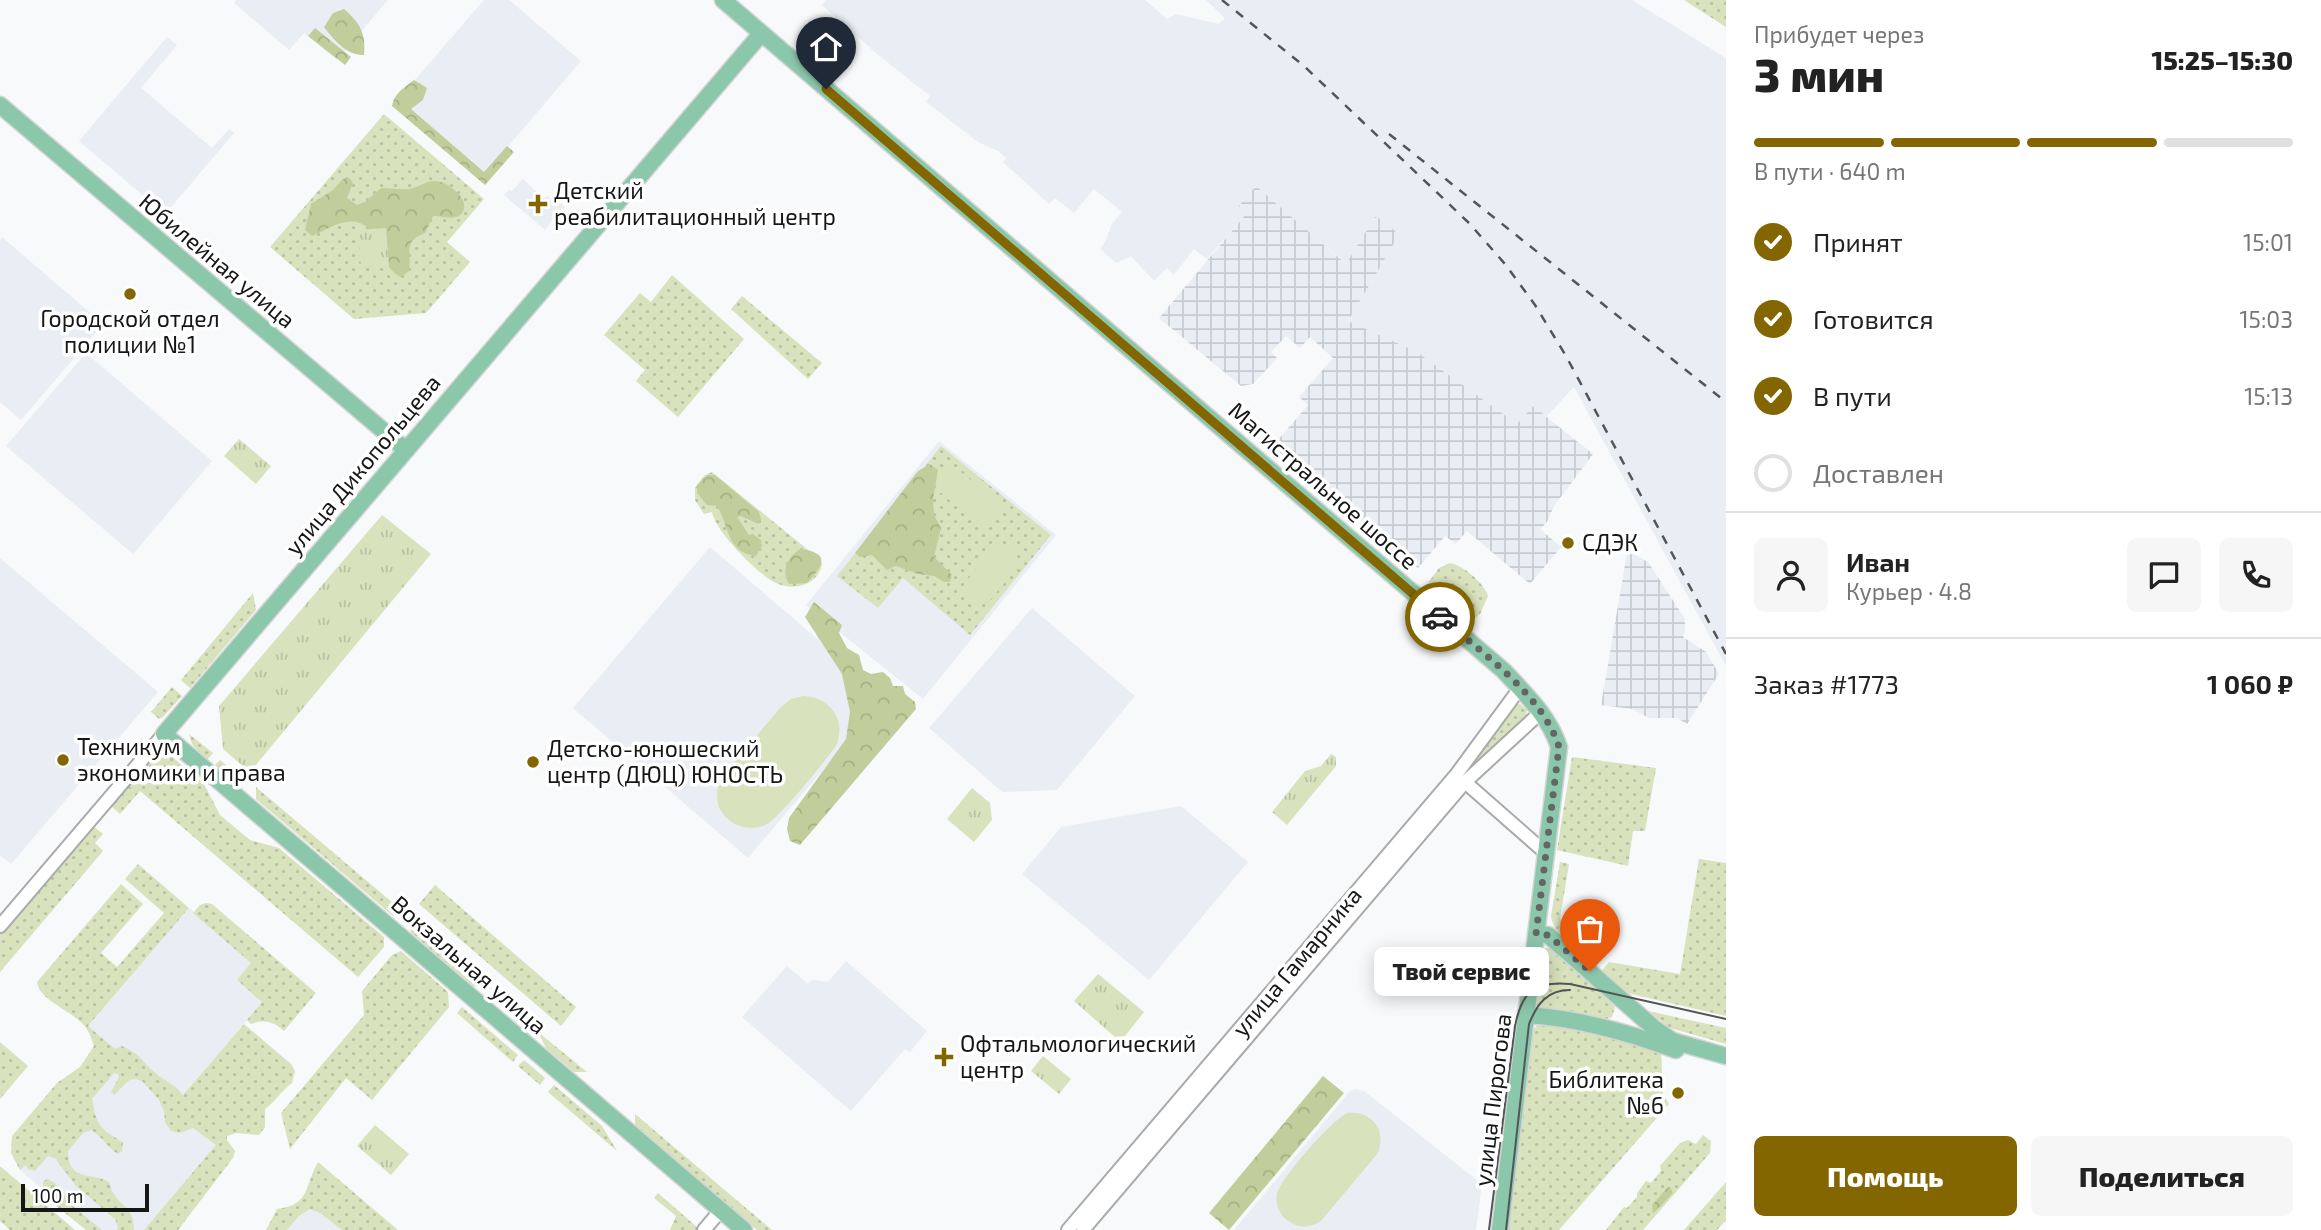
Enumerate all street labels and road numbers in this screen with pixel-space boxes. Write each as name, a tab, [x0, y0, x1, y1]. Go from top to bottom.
street label: Юбилейная улица	[133, 187, 301, 334]
street label: улица Дикопольцева	[279, 369, 447, 561]
street label: Магистральное шоссе	[1224, 396, 1424, 575]
street label: улица Гамарника	[1226, 881, 1368, 1042]
street label: Вокзальная улица	[386, 889, 553, 1040]
street label: улица Пирогова	[1468, 1012, 1517, 1188]

